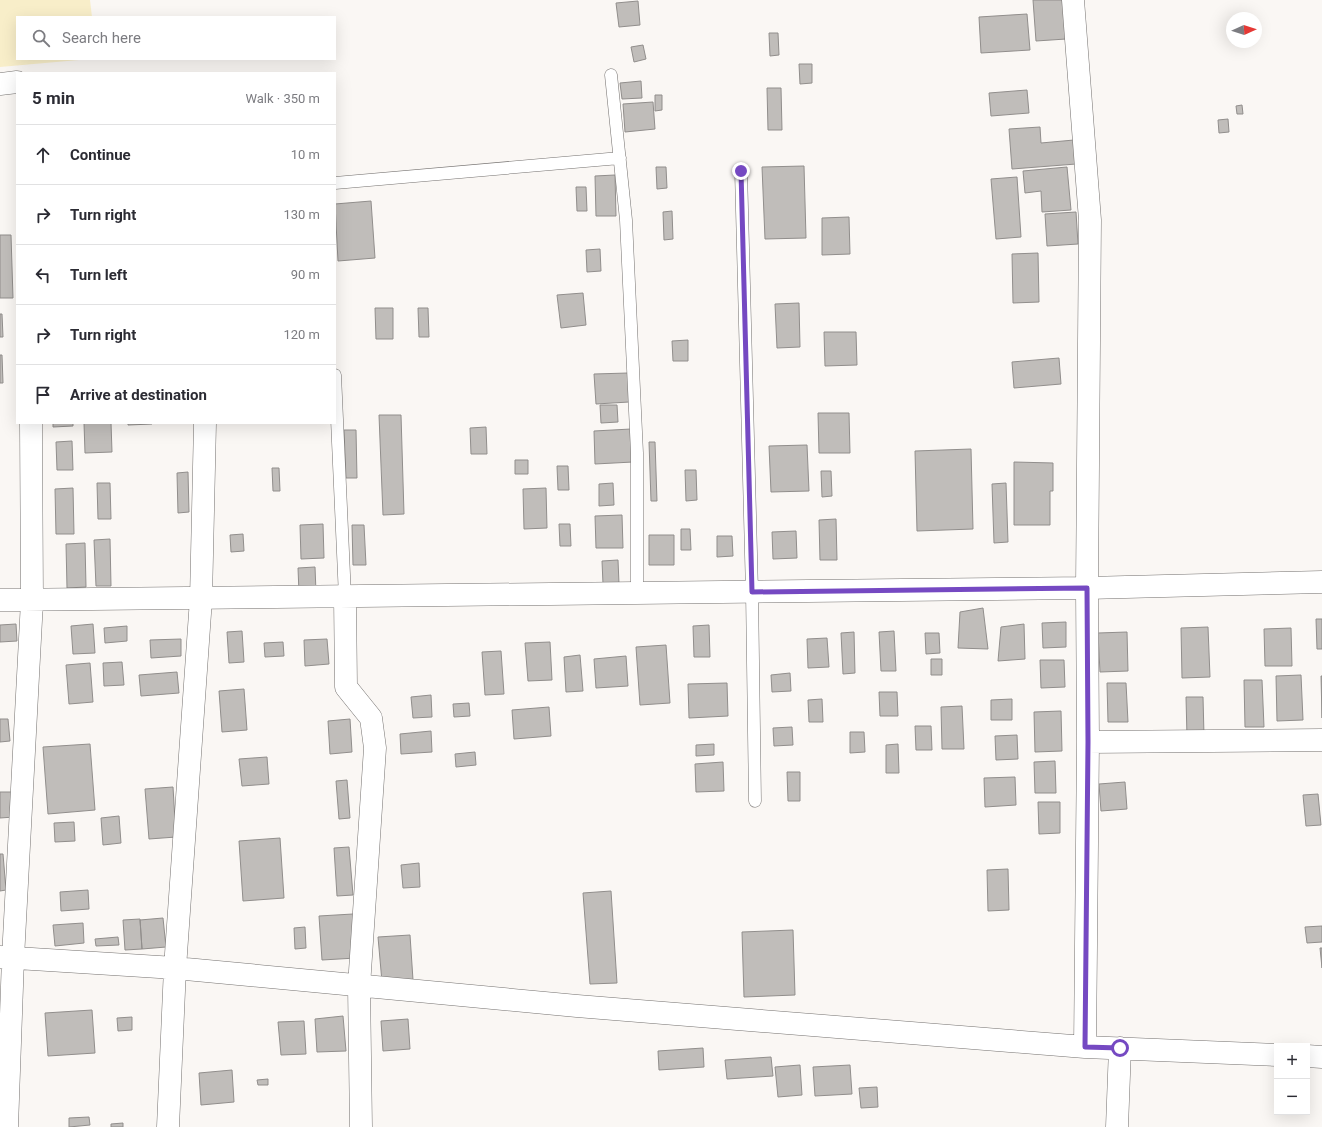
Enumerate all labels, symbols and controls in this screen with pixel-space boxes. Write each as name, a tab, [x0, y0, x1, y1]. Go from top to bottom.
north arrow	[1226, 12, 1262, 48]
search box	[16, 16, 336, 60]
icon: search	[30, 27, 52, 49]
text: Search here	[62, 29, 141, 47]
text: 5 min	[32, 88, 75, 108]
text: Walk · 350 m	[245, 91, 320, 106]
icon: ahead	[32, 144, 54, 166]
text: Continue	[70, 146, 131, 164]
text: 10 m	[291, 147, 320, 162]
route end	[732, 162, 750, 180]
icon: right	[32, 204, 54, 226]
text: Turn right	[70, 206, 136, 224]
text: 130 m	[283, 207, 320, 222]
icon: left	[32, 264, 54, 286]
text: Turn left	[70, 266, 127, 284]
text: 90 m	[291, 267, 320, 282]
icon: right	[32, 324, 54, 346]
text: Turn right	[70, 326, 136, 344]
text: 120 m	[283, 327, 320, 342]
icon: arrive	[32, 384, 54, 406]
text: Arrive at destination	[70, 386, 207, 404]
route start	[1111, 1039, 1129, 1057]
map controls	[1274, 1043, 1310, 1115]
button: +	[1274, 1043, 1310, 1079]
button: −	[1274, 1079, 1310, 1115]

